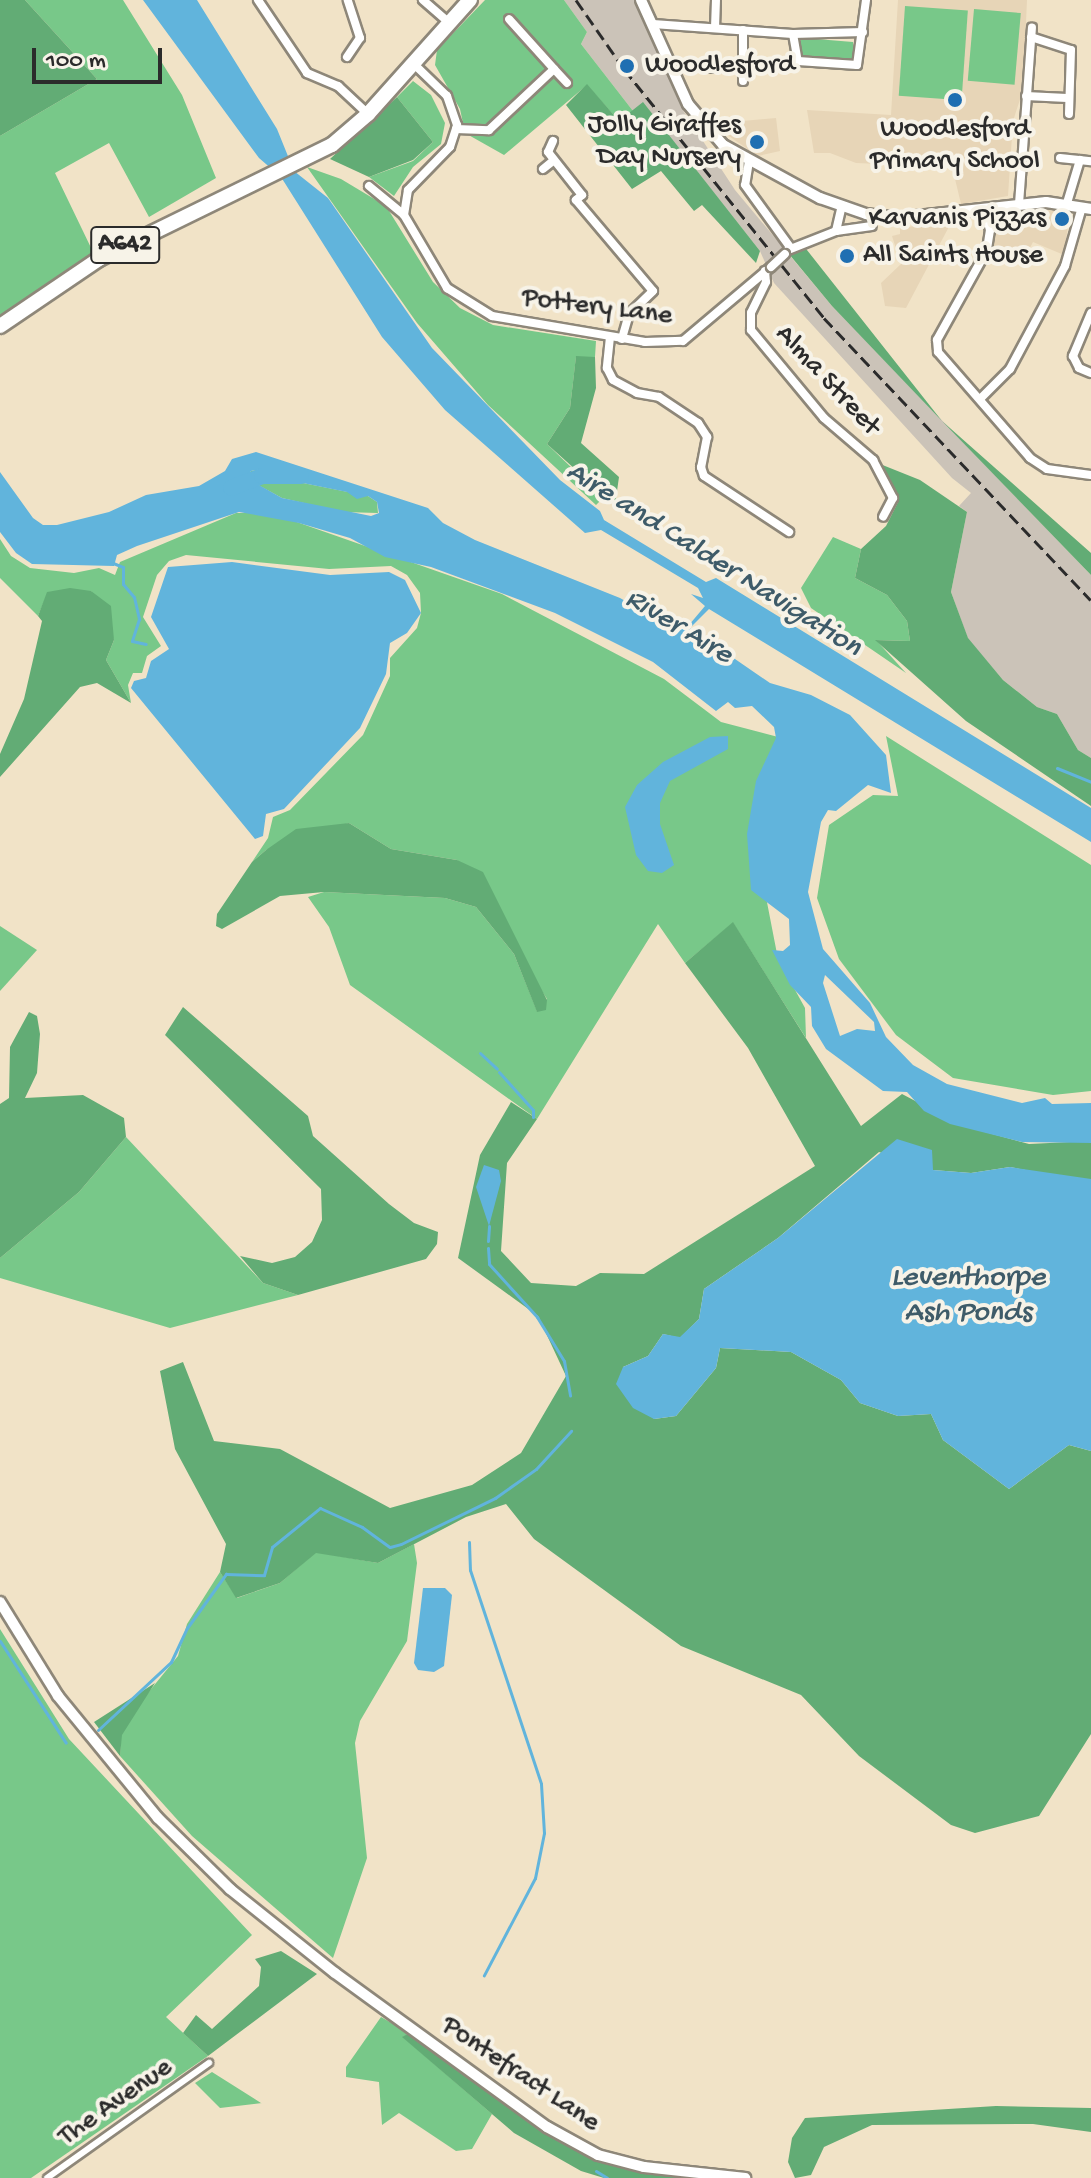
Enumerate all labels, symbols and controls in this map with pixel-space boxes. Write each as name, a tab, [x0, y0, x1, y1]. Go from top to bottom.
scale bar	[36, 32, 166, 82]
text: 100 m	[46, 47, 106, 76]
place label: Woodlesford	[645, 49, 795, 83]
marker: Woodlesford	[616, 55, 638, 77]
marker: Woodlesford Primary School	[946, 91, 964, 109]
place label: Jolly Giraffes Day Nursery	[588, 109, 741, 175]
place label: Woodlesford Primary School	[870, 113, 1040, 179]
marker: Jolly Giraffes Day Nursery	[748, 133, 766, 151]
place label: Karvanis Pizzas	[869, 202, 1046, 236]
marker: Karvanis Pizzas	[1053, 210, 1071, 228]
road number: A642	[89, 223, 161, 267]
place label: All Saints House	[863, 239, 1043, 273]
marker: All Saints House	[838, 247, 856, 265]
street label: Pottery Lane	[520, 282, 674, 334]
street label: Alma Street	[767, 319, 887, 443]
water label: Aire and Calder Navigation	[559, 455, 867, 667]
water label: River Aire	[618, 582, 738, 674]
water label: Leventhorpe Ash Ponds	[891, 1261, 1045, 1332]
street label: Pontefract Lane	[434, 2010, 606, 2140]
street label: The Avenue	[53, 2052, 179, 2154]

